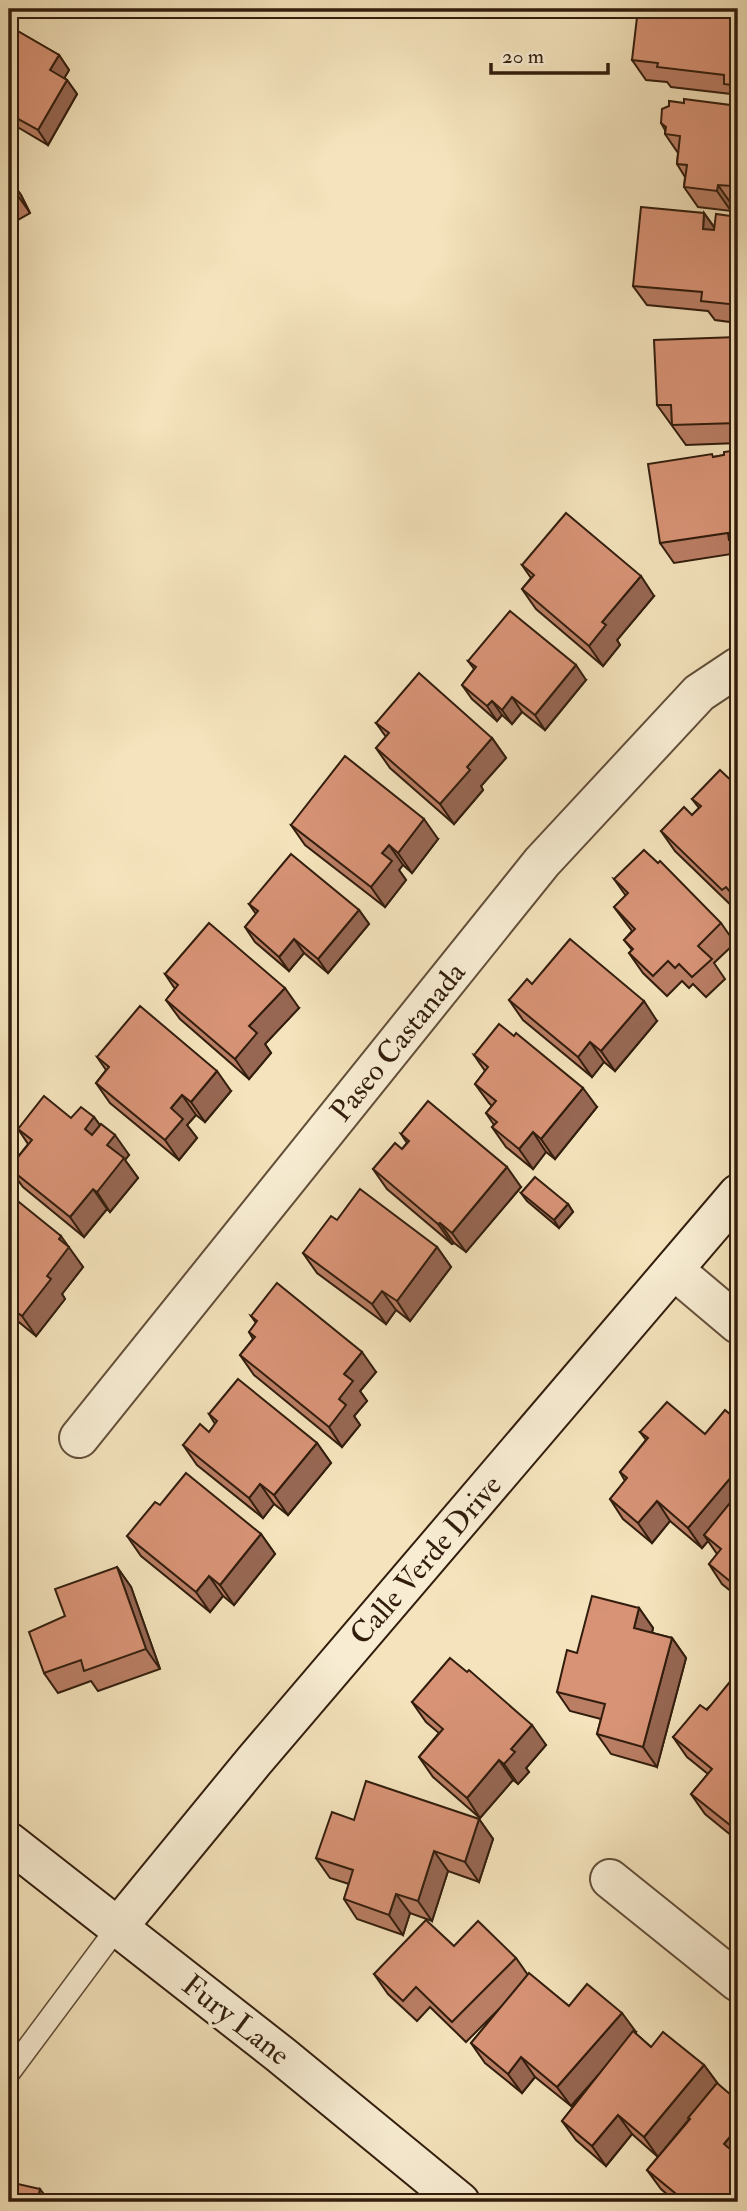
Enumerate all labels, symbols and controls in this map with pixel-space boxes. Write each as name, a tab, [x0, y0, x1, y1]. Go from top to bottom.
scale bar	[491, 32, 609, 76]
text: 20 m	[502, 43, 544, 70]
street label: Paseo Castanada	[323, 954, 474, 1129]
street label: Calle Verde Drive	[342, 1468, 510, 1652]
street label: Fury Lane	[175, 1967, 297, 2073]

